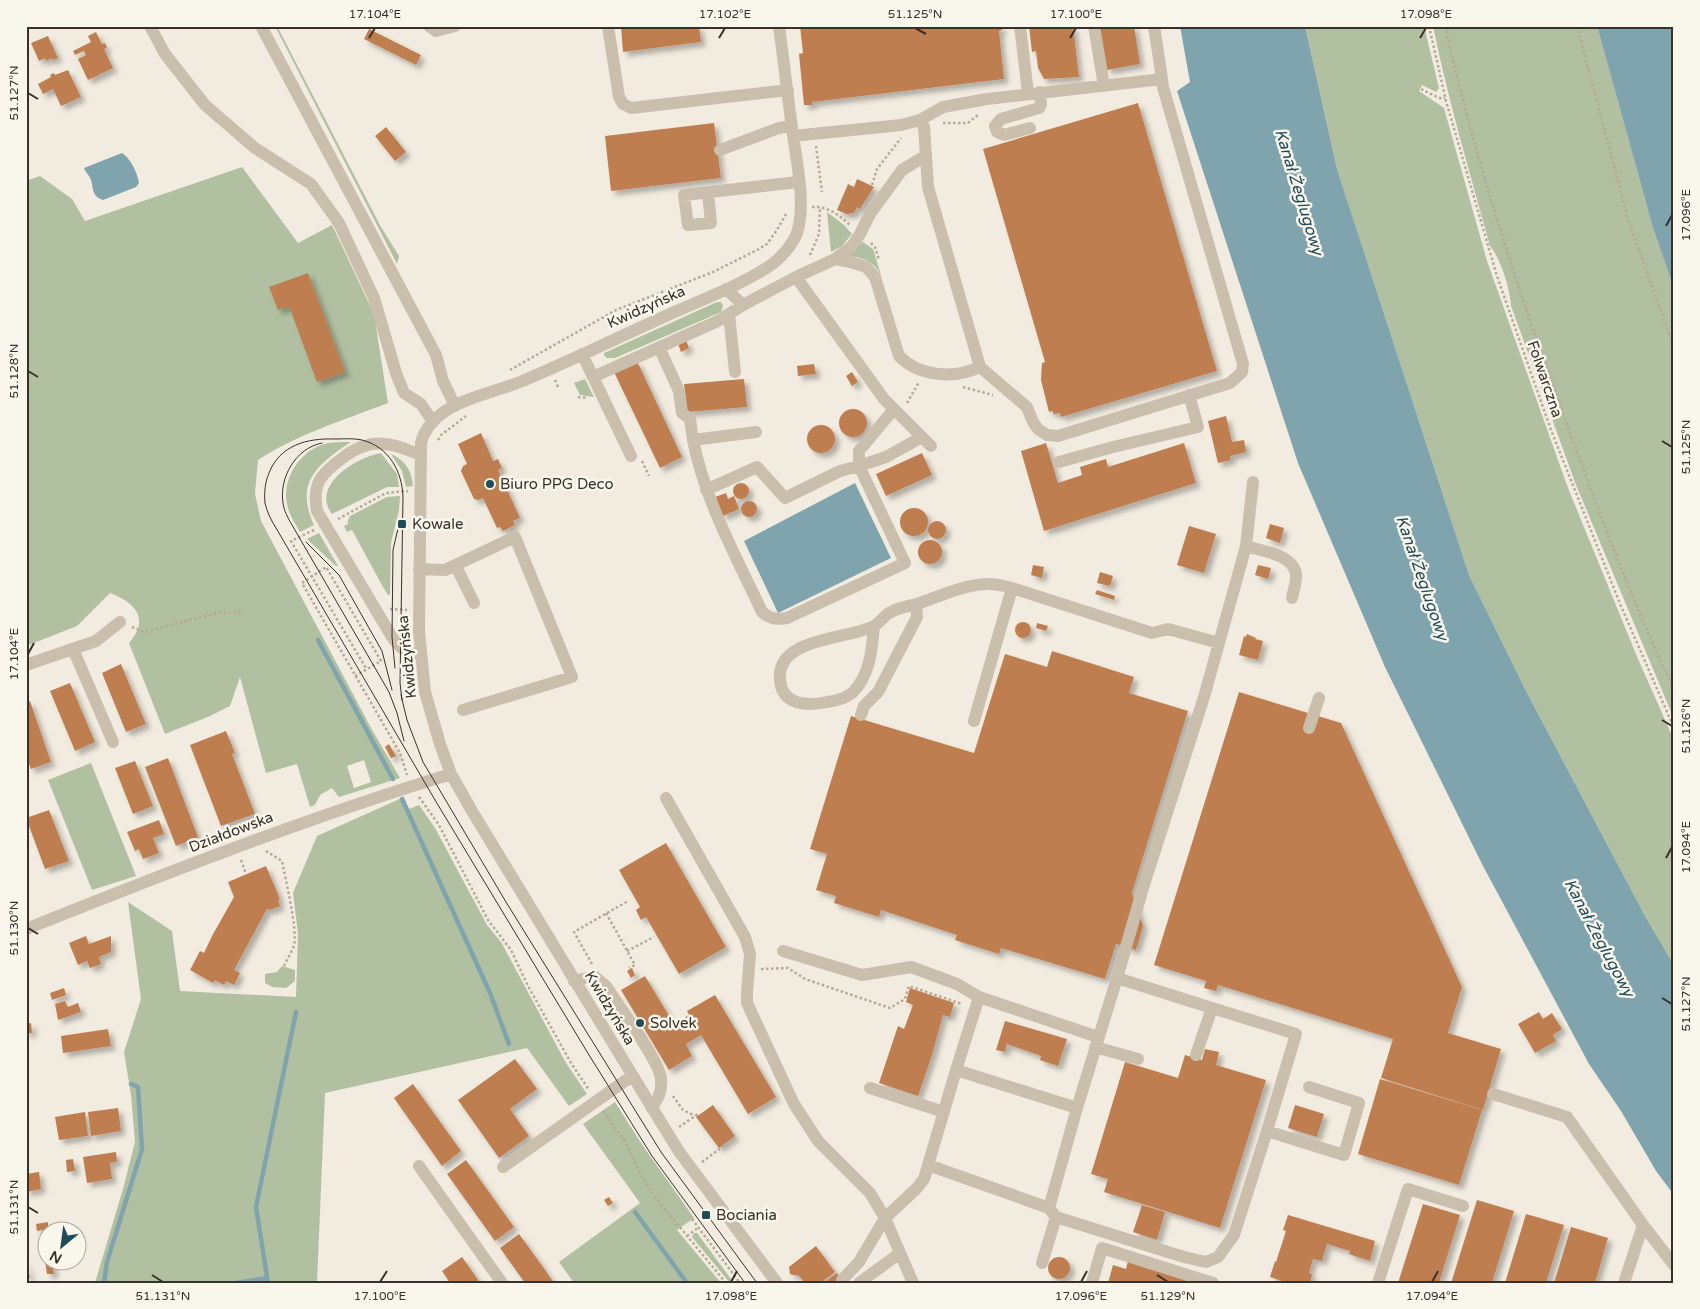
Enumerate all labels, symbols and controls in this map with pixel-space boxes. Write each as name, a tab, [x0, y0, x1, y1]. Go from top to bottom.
text: 17.104°E	[349, 7, 402, 21]
text: 17.102°E	[699, 7, 752, 21]
text: 51.125°N	[888, 7, 942, 21]
text: 17.100°E	[1050, 7, 1103, 21]
text: 17.098°E	[1400, 7, 1453, 21]
text: 51.127°N	[7, 65, 21, 121]
water label: Kanał Żeglugowy	[1270, 127, 1328, 260]
text: 17.096°E	[1679, 189, 1693, 241]
street label: Kwidzyńska	[604, 282, 688, 332]
street label: Folwarczna	[1523, 338, 1567, 420]
text: 51.128°N	[7, 344, 21, 398]
text: 51.125°N	[1679, 420, 1693, 474]
place label: Biuro PPG Deco	[500, 475, 614, 493]
marker: Biuro PPG Deco	[484, 478, 496, 490]
water label: Kanał Żeglugowy	[1391, 513, 1454, 645]
place label: Kowale	[412, 515, 464, 533]
marker: Kowale	[396, 518, 408, 530]
street label: Kwidzyńska	[394, 615, 420, 699]
text: 17.104°E	[7, 627, 21, 680]
text: 51.126°N	[1679, 699, 1693, 753]
street label: Działdowska	[186, 808, 276, 856]
text: 17.094°E	[1679, 820, 1693, 873]
water label: Kanał Żeglugowy	[1559, 876, 1640, 1003]
text: 51.130°N	[7, 901, 21, 955]
street label: Kwidzyńska	[581, 968, 639, 1048]
text: 51.127°N	[1679, 976, 1693, 1032]
place label: Solvek	[650, 1014, 697, 1032]
marker: Solvek	[634, 1017, 646, 1029]
text: 51.131°N	[7, 1180, 21, 1234]
place label: Bociania	[716, 1206, 777, 1224]
marker: Bociania	[700, 1209, 712, 1221]
north arrow	[38, 1222, 88, 1272]
text: N	[47, 1247, 65, 1267]
text: 51.131°N	[136, 1289, 190, 1303]
text: 17.100°E	[354, 1289, 407, 1303]
text: 17.098°E	[705, 1289, 758, 1303]
text: 17.096°E	[1055, 1289, 1107, 1303]
text: 51.129°N	[1141, 1289, 1195, 1303]
text: 17.094°E	[1406, 1289, 1459, 1303]

